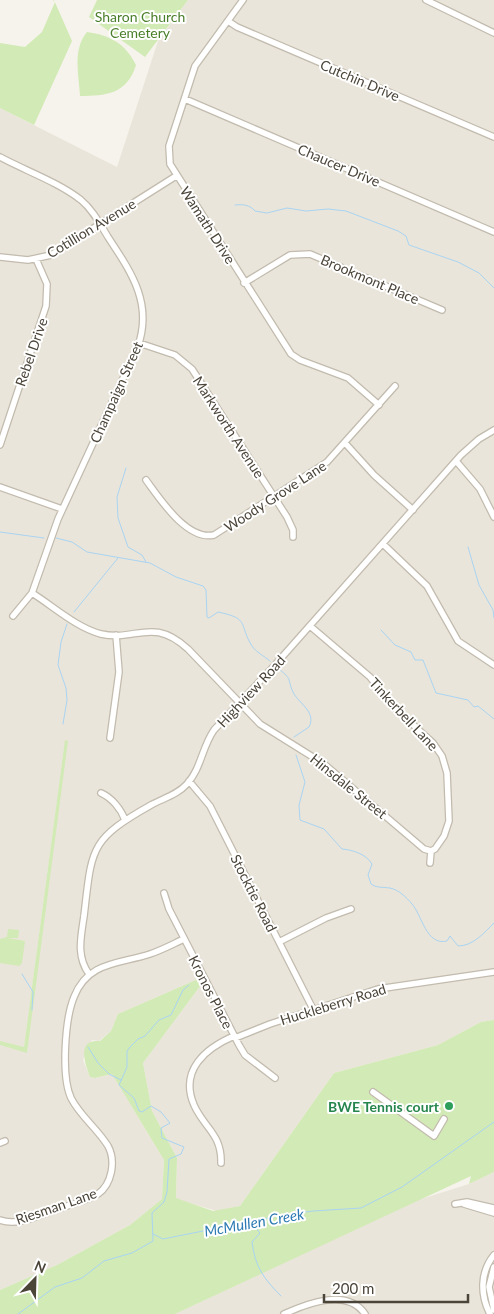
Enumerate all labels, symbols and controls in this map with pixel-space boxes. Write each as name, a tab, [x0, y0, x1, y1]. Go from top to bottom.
park label: Sharon Church Cemetery	[95, 8, 185, 41]
street label: Cutchin Drive	[318, 56, 402, 104]
street label: Chaucer Drive	[295, 140, 383, 190]
street label: Wamath Drive	[177, 183, 239, 267]
street label: Cotillion Avenue	[43, 195, 139, 261]
street label: Brookmont Place	[318, 251, 422, 307]
street label: Rebel Drive	[11, 316, 51, 388]
street label: Champaign Street	[86, 339, 146, 445]
street label: Markworth Avenue	[190, 373, 268, 481]
street label: Woody Grove Lane	[221, 457, 329, 535]
street label: Highview Road	[213, 652, 289, 730]
street label: Tinkerbell Lane	[366, 674, 442, 754]
street label: Hinsdale Street	[307, 750, 391, 822]
street label: Stocktie Road	[227, 851, 281, 935]
street label: Kronos Place	[185, 953, 237, 1031]
street label: Huckleberry Road	[278, 980, 388, 1028]
place label: BWE Tennis court	[328, 1098, 440, 1115]
marker: BWE Tennis court	[443, 1100, 455, 1112]
street label: Riesman Lane	[13, 1184, 99, 1228]
water label: McMullen Creek	[203, 1204, 306, 1240]
north arrow	[10, 1254, 60, 1304]
text: N	[32, 1257, 49, 1277]
scale bar	[324, 1272, 468, 1304]
text: 200 m	[332, 1279, 374, 1297]

